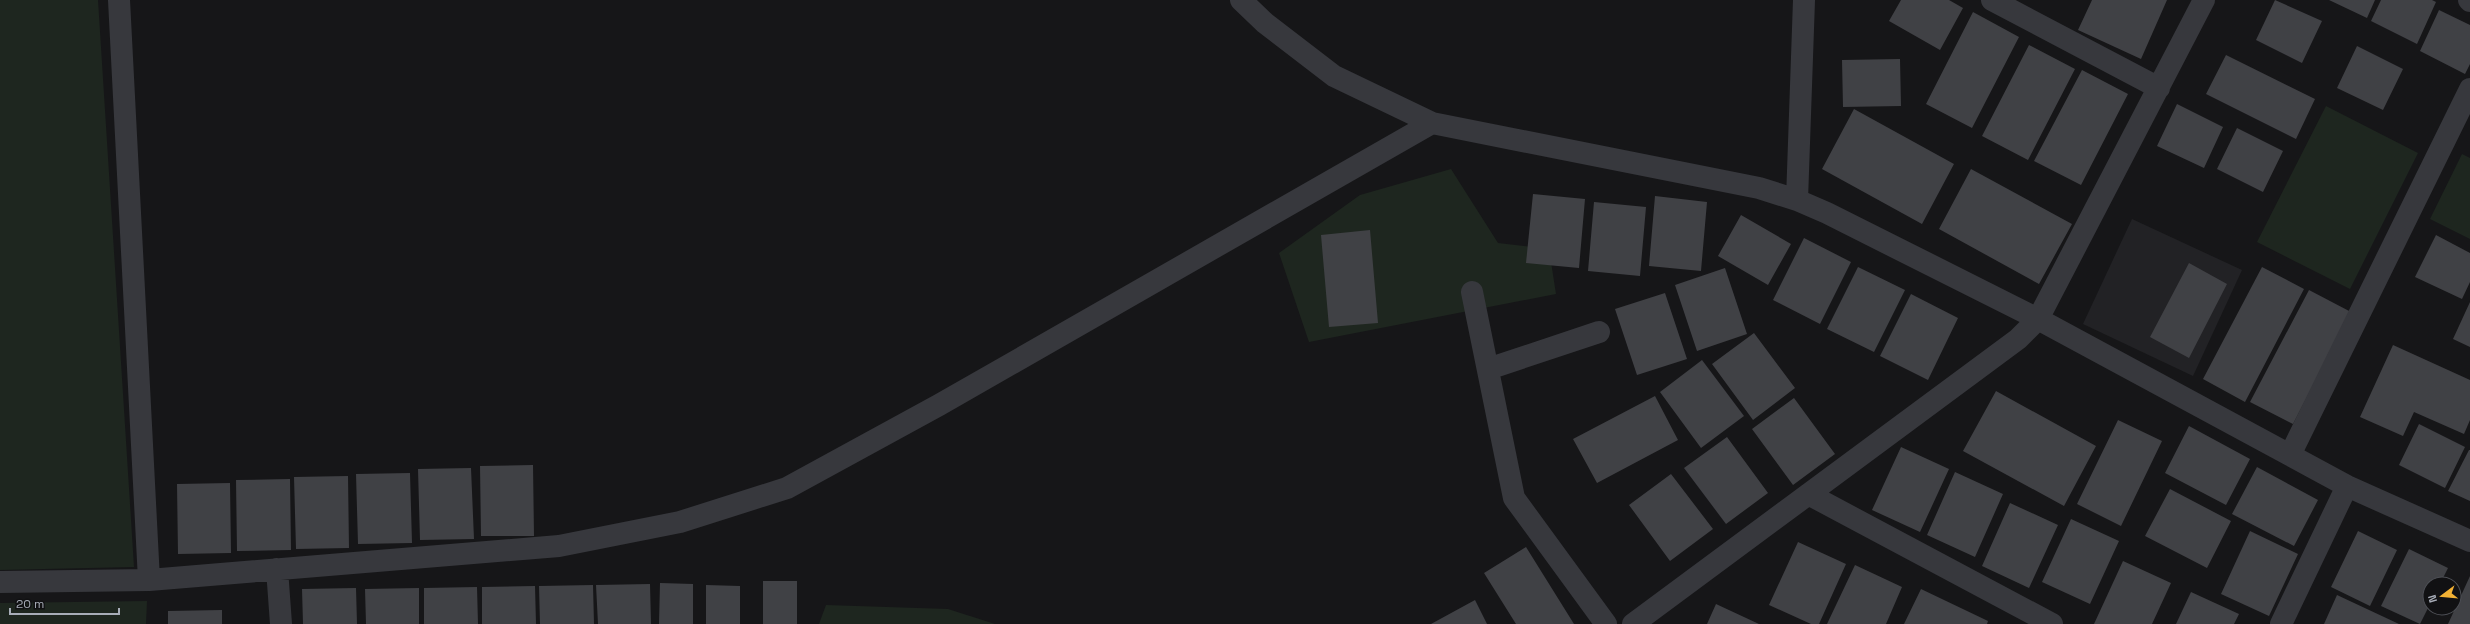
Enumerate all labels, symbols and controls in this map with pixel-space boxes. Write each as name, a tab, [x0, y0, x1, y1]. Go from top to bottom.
north arrow	[2422, 576, 2462, 616]
scale bar	[10, 590, 119, 616]
text: N	[2425, 593, 2440, 604]
text: 20 m	[16, 596, 44, 612]

